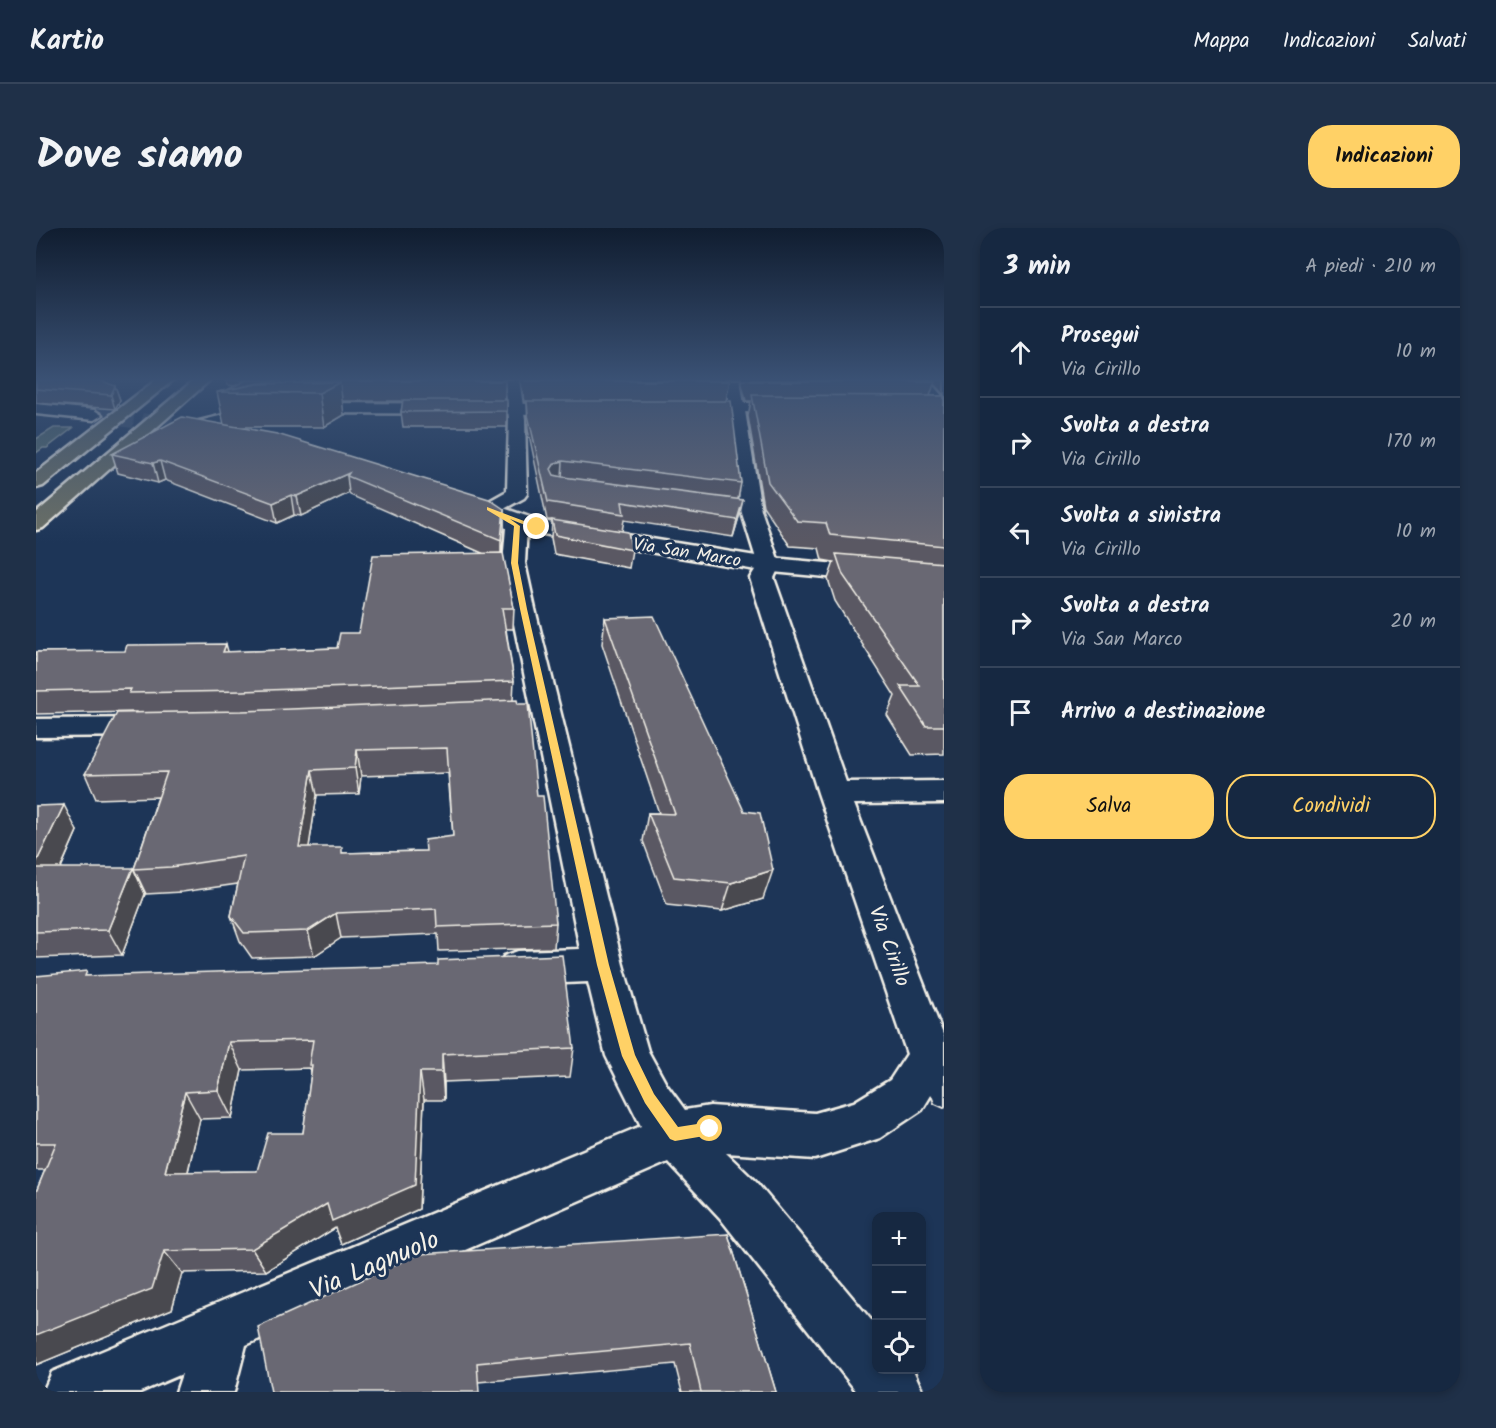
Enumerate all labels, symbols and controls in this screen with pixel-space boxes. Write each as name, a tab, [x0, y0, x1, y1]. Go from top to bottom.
text: Kartio	[30, 19, 104, 64]
text: Mappa	[1193, 25, 1250, 58]
text: Indicazioni	[1283, 25, 1375, 58]
text: Salvati	[1408, 25, 1466, 58]
text: Dove siamo	[36, 123, 243, 190]
button: Indicazioni	[1308, 125, 1460, 188]
text: 3 min	[1004, 246, 1071, 288]
text: A piedi · 210 m	[1305, 251, 1436, 283]
text: Prosegui	[1061, 319, 1139, 354]
icon: ahead	[1004, 336, 1037, 369]
text: 10 m	[1396, 336, 1436, 368]
text: Via Cirillo	[1061, 354, 1141, 386]
text: Svolta a destra	[1061, 409, 1210, 444]
icon: right	[1004, 426, 1037, 459]
text: 170 m	[1387, 426, 1436, 458]
text: Via Cirillo	[1061, 444, 1141, 476]
text: Svolta a sinistra	[1061, 499, 1221, 534]
route end	[523, 513, 549, 539]
icon: left	[1004, 516, 1037, 549]
text: 10 m	[1396, 516, 1436, 548]
street label: Via San Marco	[631, 531, 743, 576]
text: Via Cirillo	[1061, 534, 1141, 566]
text: Svolta a destra	[1061, 589, 1210, 624]
icon: right	[1004, 606, 1037, 639]
text: 20 m	[1390, 606, 1436, 638]
text: Via San Marco	[1061, 624, 1182, 656]
text: Arrivo a destinazione	[1061, 695, 1265, 730]
icon: arrive	[1004, 696, 1037, 729]
button: Salva	[1004, 774, 1214, 839]
button: Condividi	[1226, 774, 1436, 839]
street label: Via Cirillo	[859, 902, 918, 992]
route start	[696, 1115, 722, 1141]
map controls	[872, 1212, 926, 1374]
button: +	[872, 1212, 926, 1266]
street label: Via Lagnuolo	[303, 1220, 446, 1312]
button: −	[872, 1266, 926, 1320]
button: locate	[872, 1320, 926, 1374]

